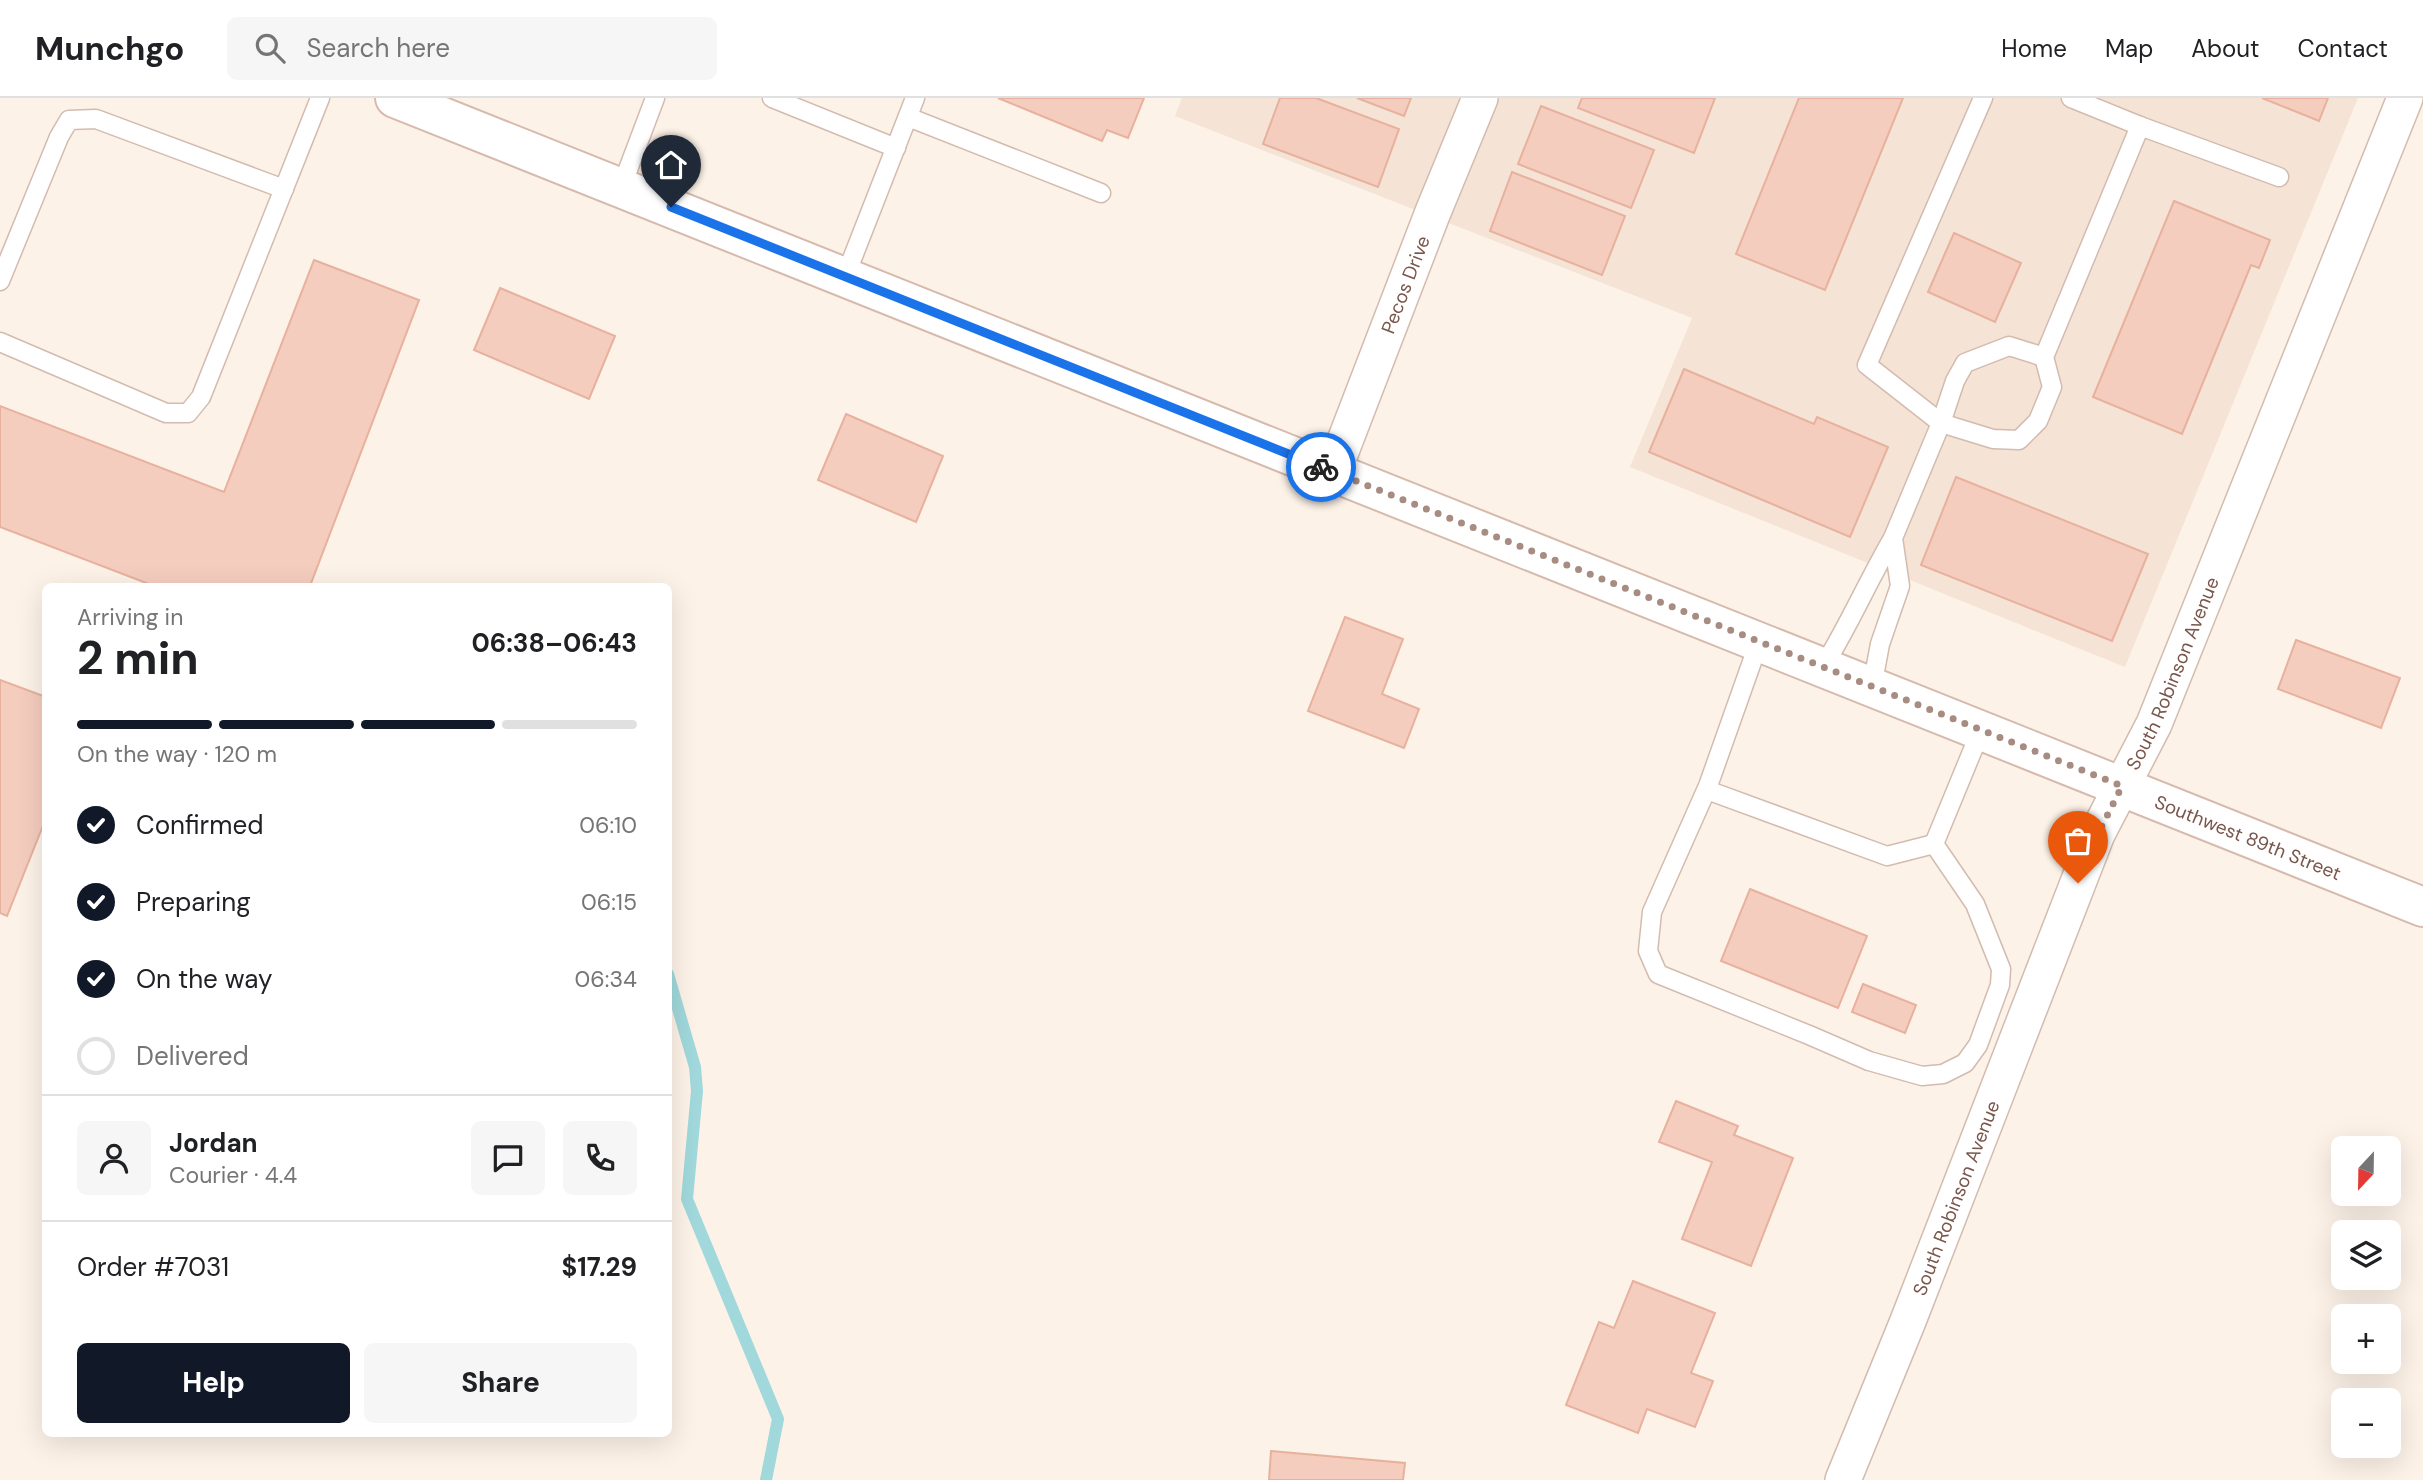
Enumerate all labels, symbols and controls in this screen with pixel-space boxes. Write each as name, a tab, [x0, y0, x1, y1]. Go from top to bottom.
search box	[227, 17, 717, 80]
text: Munchgo	[35, 27, 185, 70]
icon: search	[251, 29, 289, 67]
text: Search here	[307, 31, 450, 65]
text: Home	[2001, 33, 2067, 64]
text: Map	[2105, 33, 2153, 64]
text: About	[2191, 33, 2260, 64]
text: Contact	[2298, 33, 2388, 64]
pin	[641, 135, 701, 207]
icon: home	[652, 146, 690, 184]
street label: Pecos Drive	[1375, 232, 1435, 337]
courier	[1286, 432, 1356, 502]
icon: bike	[1302, 448, 1340, 486]
street label: South Robinson Avenue	[2120, 573, 2224, 774]
text: Arriving in	[77, 602, 183, 632]
text: 06:38–06:43	[471, 626, 637, 660]
text: 2 min	[77, 628, 199, 688]
text: On the way · 120 m	[77, 739, 277, 769]
street label: Southwest 89th Street	[2151, 789, 2345, 886]
icon: check	[77, 806, 115, 844]
text: Confirmed	[136, 808, 263, 842]
text: 06:10	[579, 810, 637, 840]
pin	[2048, 811, 2108, 883]
icon: bag	[2059, 822, 2097, 860]
icon: check	[77, 883, 115, 921]
text: Preparing	[136, 885, 251, 919]
text: 06:15	[581, 887, 637, 917]
icon: check	[77, 960, 115, 998]
text: On the way	[136, 962, 272, 996]
text: 06:34	[575, 964, 637, 994]
text: Delivered	[136, 1039, 249, 1073]
street label: South Robinson Avenue	[1907, 1097, 2005, 1299]
button: person	[77, 1121, 151, 1195]
button: chat	[471, 1121, 545, 1195]
button: phone	[563, 1121, 637, 1195]
text: Jordan	[169, 1126, 258, 1160]
north arrow	[2331, 1136, 2401, 1206]
map controls	[2331, 1136, 2401, 1458]
text: Courier · 4.4	[169, 1160, 297, 1190]
button: layers	[2331, 1220, 2401, 1290]
text: Order #7031	[77, 1250, 229, 1284]
text: $17.29	[561, 1250, 637, 1284]
button: +	[2331, 1304, 2401, 1374]
button: Help	[77, 1343, 350, 1423]
button: Share	[364, 1343, 637, 1423]
button: −	[2331, 1388, 2401, 1458]

